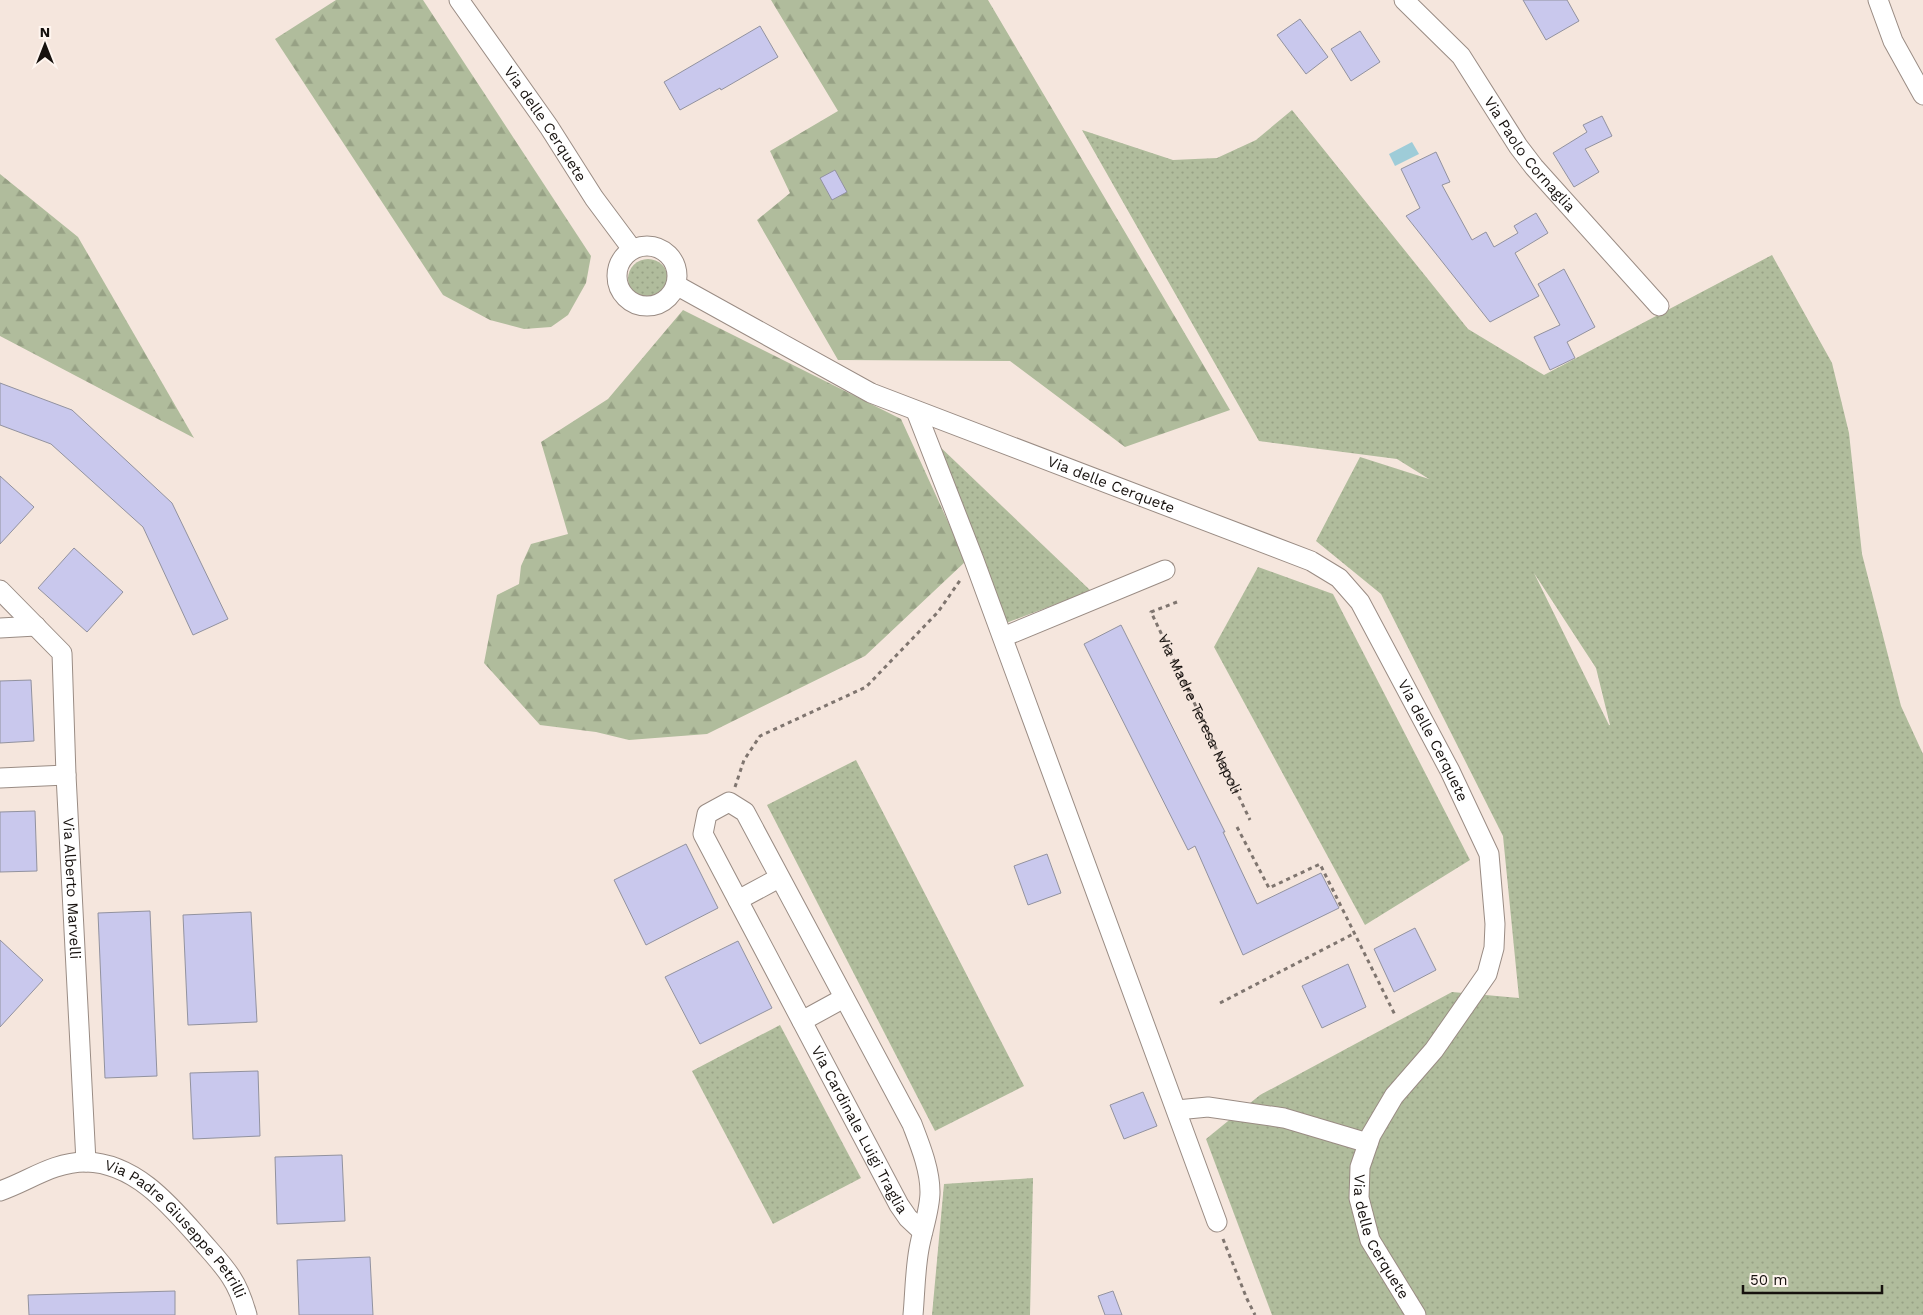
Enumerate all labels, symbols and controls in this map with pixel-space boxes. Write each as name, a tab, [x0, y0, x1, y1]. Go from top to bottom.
north arrow	[20, 20, 70, 70]
text: N	[40, 24, 50, 40]
street label: Via delle Cerquete	[500, 63, 590, 185]
street label: Via Paolo Cornaglia	[1480, 93, 1579, 216]
street label: Via delle Cerquete	[1045, 452, 1177, 517]
street label: Via Madre Teresa Napoli	[1154, 631, 1245, 797]
street label: Via delle Cerquete	[1394, 676, 1472, 804]
street label: Via Alberto Marvelli	[59, 817, 85, 960]
street label: Via Cardinale Luigi Traglia	[808, 1043, 912, 1218]
street label: Via Padre Giuseppe Petrilli	[103, 1156, 250, 1301]
street label: Via delle Cerquete	[1350, 1174, 1413, 1302]
scale bar	[1743, 1262, 1882, 1294]
text: 50 m	[1750, 1271, 1787, 1289]

